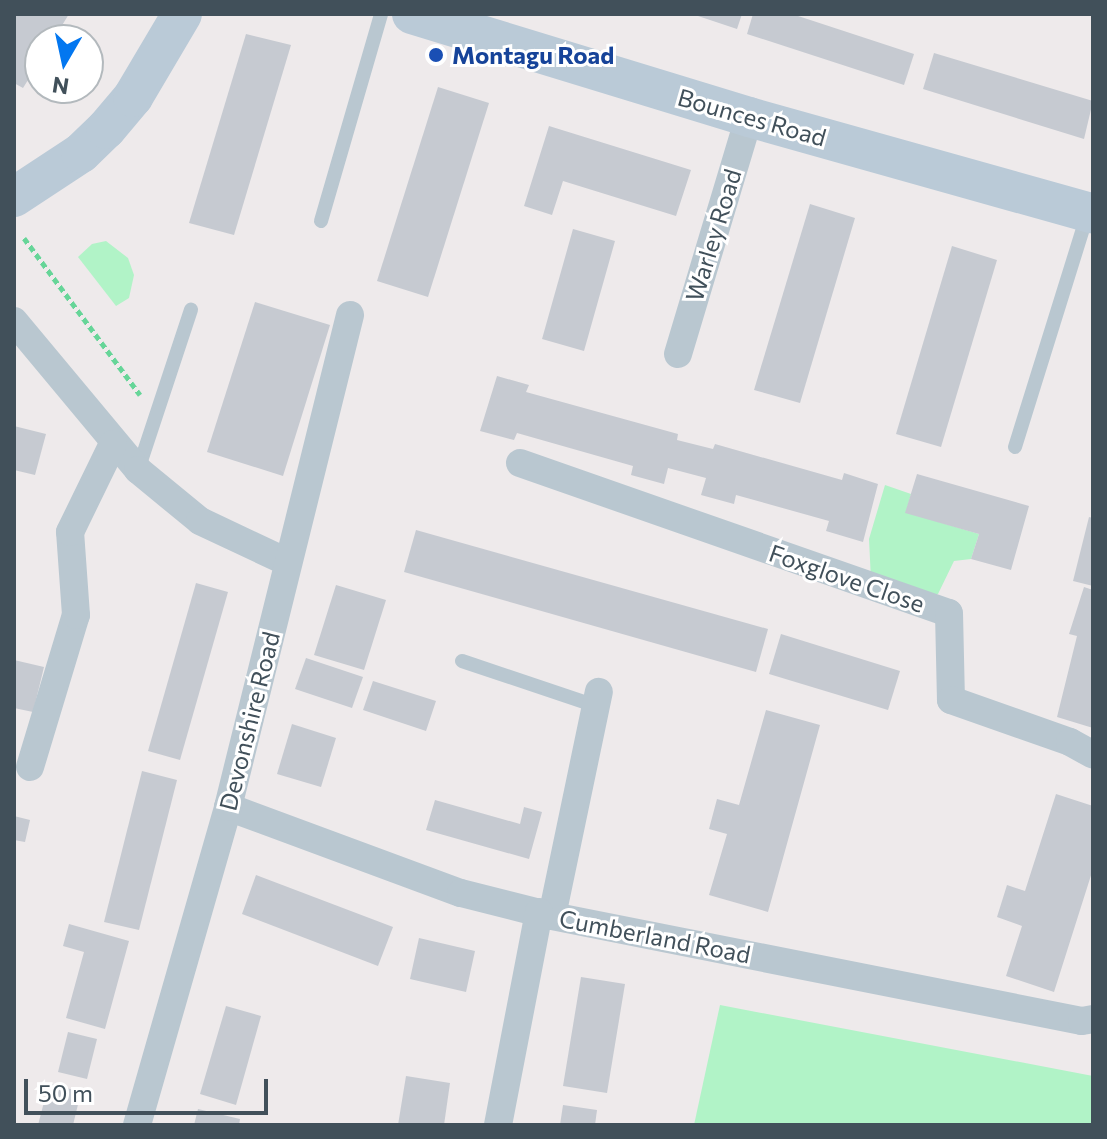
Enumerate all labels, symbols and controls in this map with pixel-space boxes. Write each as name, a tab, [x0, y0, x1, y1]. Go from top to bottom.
north arrow	[24, 24, 104, 104]
place label: Montagu Road	[452, 41, 614, 69]
marker: Montagu Road	[427, 46, 445, 64]
text: N	[50, 72, 71, 101]
street label: Bounces Road	[674, 82, 830, 152]
street label: Warley Road	[679, 165, 747, 305]
street label: Foxglove Close	[766, 538, 928, 618]
street label: Devonshire Road	[213, 629, 285, 813]
street label: Cumberland Road	[557, 903, 753, 969]
scale bar	[28, 1063, 272, 1113]
text: 50 m	[38, 1078, 93, 1107]

